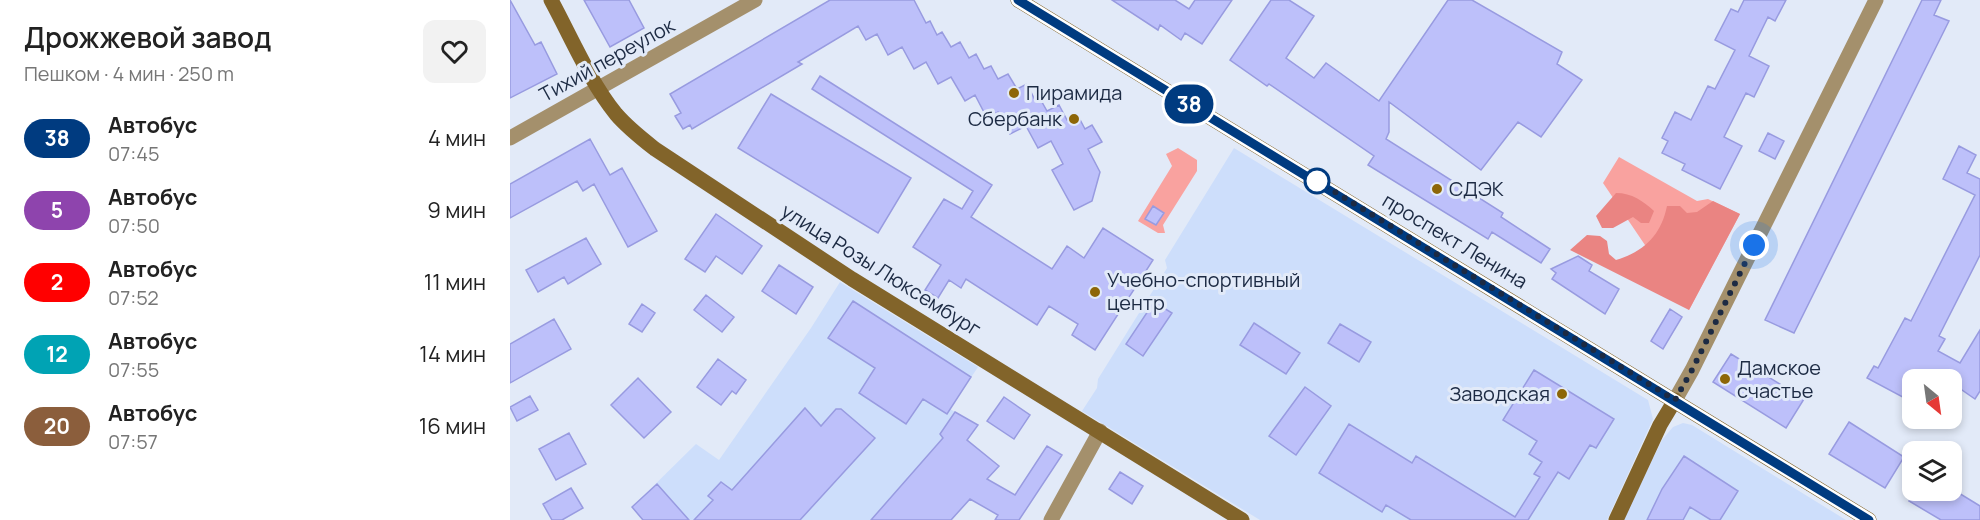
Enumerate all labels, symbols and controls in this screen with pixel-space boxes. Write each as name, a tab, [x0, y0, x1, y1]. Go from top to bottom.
street label: Тихий переулок	[534, 11, 680, 108]
text: Дрожжевой завод	[24, 18, 271, 56]
button: heart	[423, 20, 486, 83]
text: Пешком · 4 мин · 250 m	[24, 60, 234, 87]
place label: Пирамида	[1026, 79, 1122, 106]
line badge: 38	[1162, 84, 1216, 124]
marker: Пирамида	[1007, 86, 1021, 100]
text: 38	[1176, 90, 1202, 118]
place label: Сбербанк	[968, 105, 1063, 132]
text: Автобус	[108, 110, 197, 140]
marker: Сбербанк	[1067, 112, 1081, 126]
text: 4 мин	[428, 123, 486, 153]
text: 38	[44, 124, 70, 152]
text: 07:45	[108, 140, 160, 167]
unlabelled marker	[1304, 168, 1330, 194]
place label: СДЭК	[1449, 175, 1504, 202]
text: Автобус	[108, 182, 197, 212]
marker: СДЭК	[1430, 182, 1444, 196]
street label: проспект Ленина	[1378, 186, 1533, 295]
text: 9 мин	[427, 195, 486, 225]
text: 5	[51, 196, 63, 224]
street label: улица Розы Люксембург	[776, 197, 986, 342]
text: 07:50	[108, 212, 160, 239]
your location	[1739, 230, 1769, 260]
text: Автобус	[108, 254, 197, 284]
place label: Учебно-спортивный центр	[1107, 266, 1300, 316]
text: 11 мин	[424, 267, 486, 297]
text: 2	[51, 268, 63, 296]
text: 07:52	[108, 284, 159, 311]
marker: Учебно-спортивный центр	[1088, 285, 1102, 299]
text: Автобус	[108, 326, 197, 356]
text: 14 мин	[419, 339, 486, 369]
text: 12	[46, 340, 68, 368]
place label: Дамское счастье	[1737, 354, 1821, 404]
text: 07:55	[108, 356, 159, 383]
north arrow	[1902, 369, 1962, 429]
map controls	[1902, 369, 1962, 501]
marker: Дамское счастье	[1718, 372, 1732, 386]
place label: Заводская	[1449, 380, 1550, 407]
marker: Заводская	[1555, 387, 1569, 401]
text: Автобус	[108, 398, 197, 428]
text: 16 мин	[419, 411, 486, 441]
text: 20	[44, 412, 70, 440]
text: 07:57	[108, 428, 158, 455]
button: layers	[1902, 441, 1962, 501]

